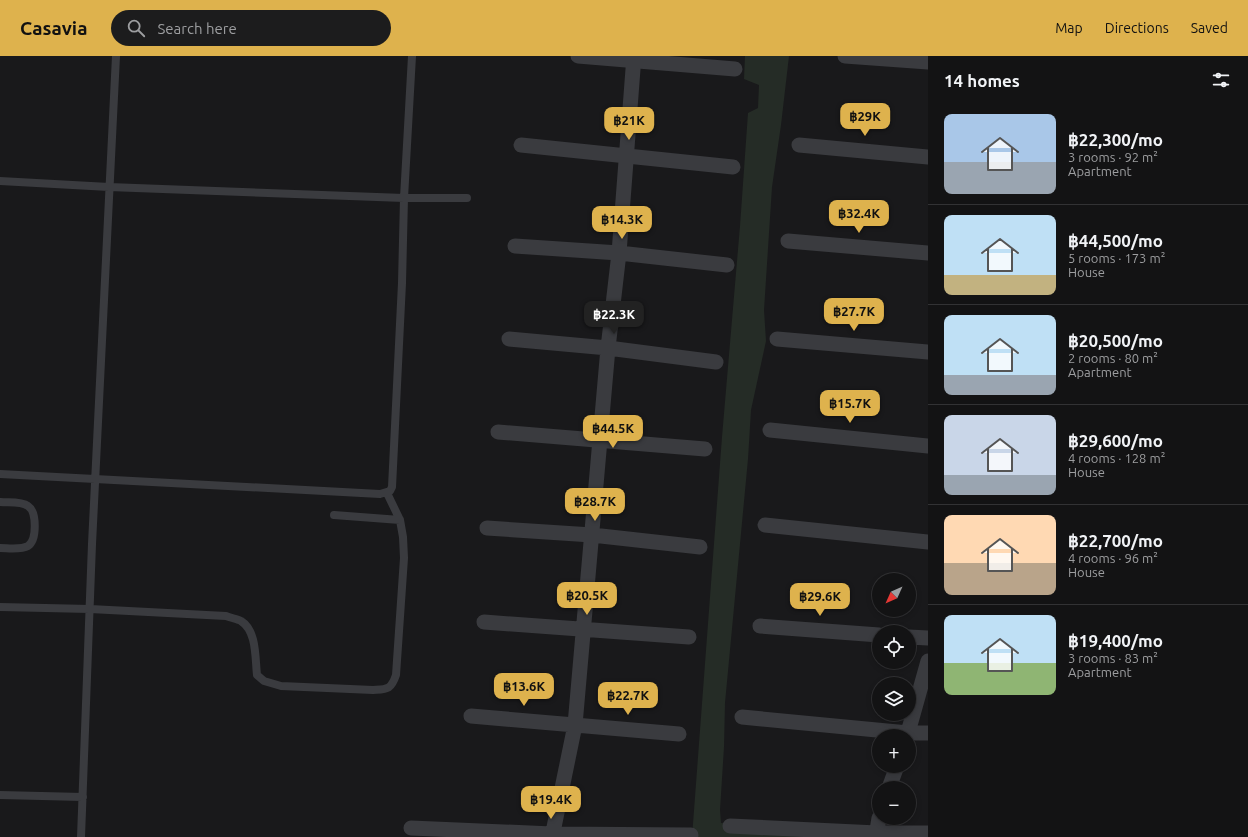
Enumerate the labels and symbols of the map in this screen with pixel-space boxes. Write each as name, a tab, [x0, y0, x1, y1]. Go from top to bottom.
pin: ฿29K	[841, 103, 889, 137]
pin: ฿21K	[605, 107, 653, 141]
pin: ฿32.4K	[826, 200, 892, 234]
pin: ฿14.3K	[589, 206, 655, 240]
pin: ฿27.7K	[821, 298, 887, 332]
pin: ฿22.3K	[581, 301, 647, 335]
pin: ฿15.7K	[817, 390, 883, 424]
pin: ฿44.5K	[580, 415, 646, 449]
pin: ฿28.7K	[562, 488, 628, 522]
north arrow	[872, 573, 916, 617]
pin: ฿20.5K	[554, 582, 620, 616]
pin: ฿29.6K	[787, 583, 853, 617]
pin: ฿13.6K	[491, 673, 557, 707]
pin: ฿22.7K	[595, 682, 661, 716]
pin: ฿19.4K	[518, 786, 584, 820]

